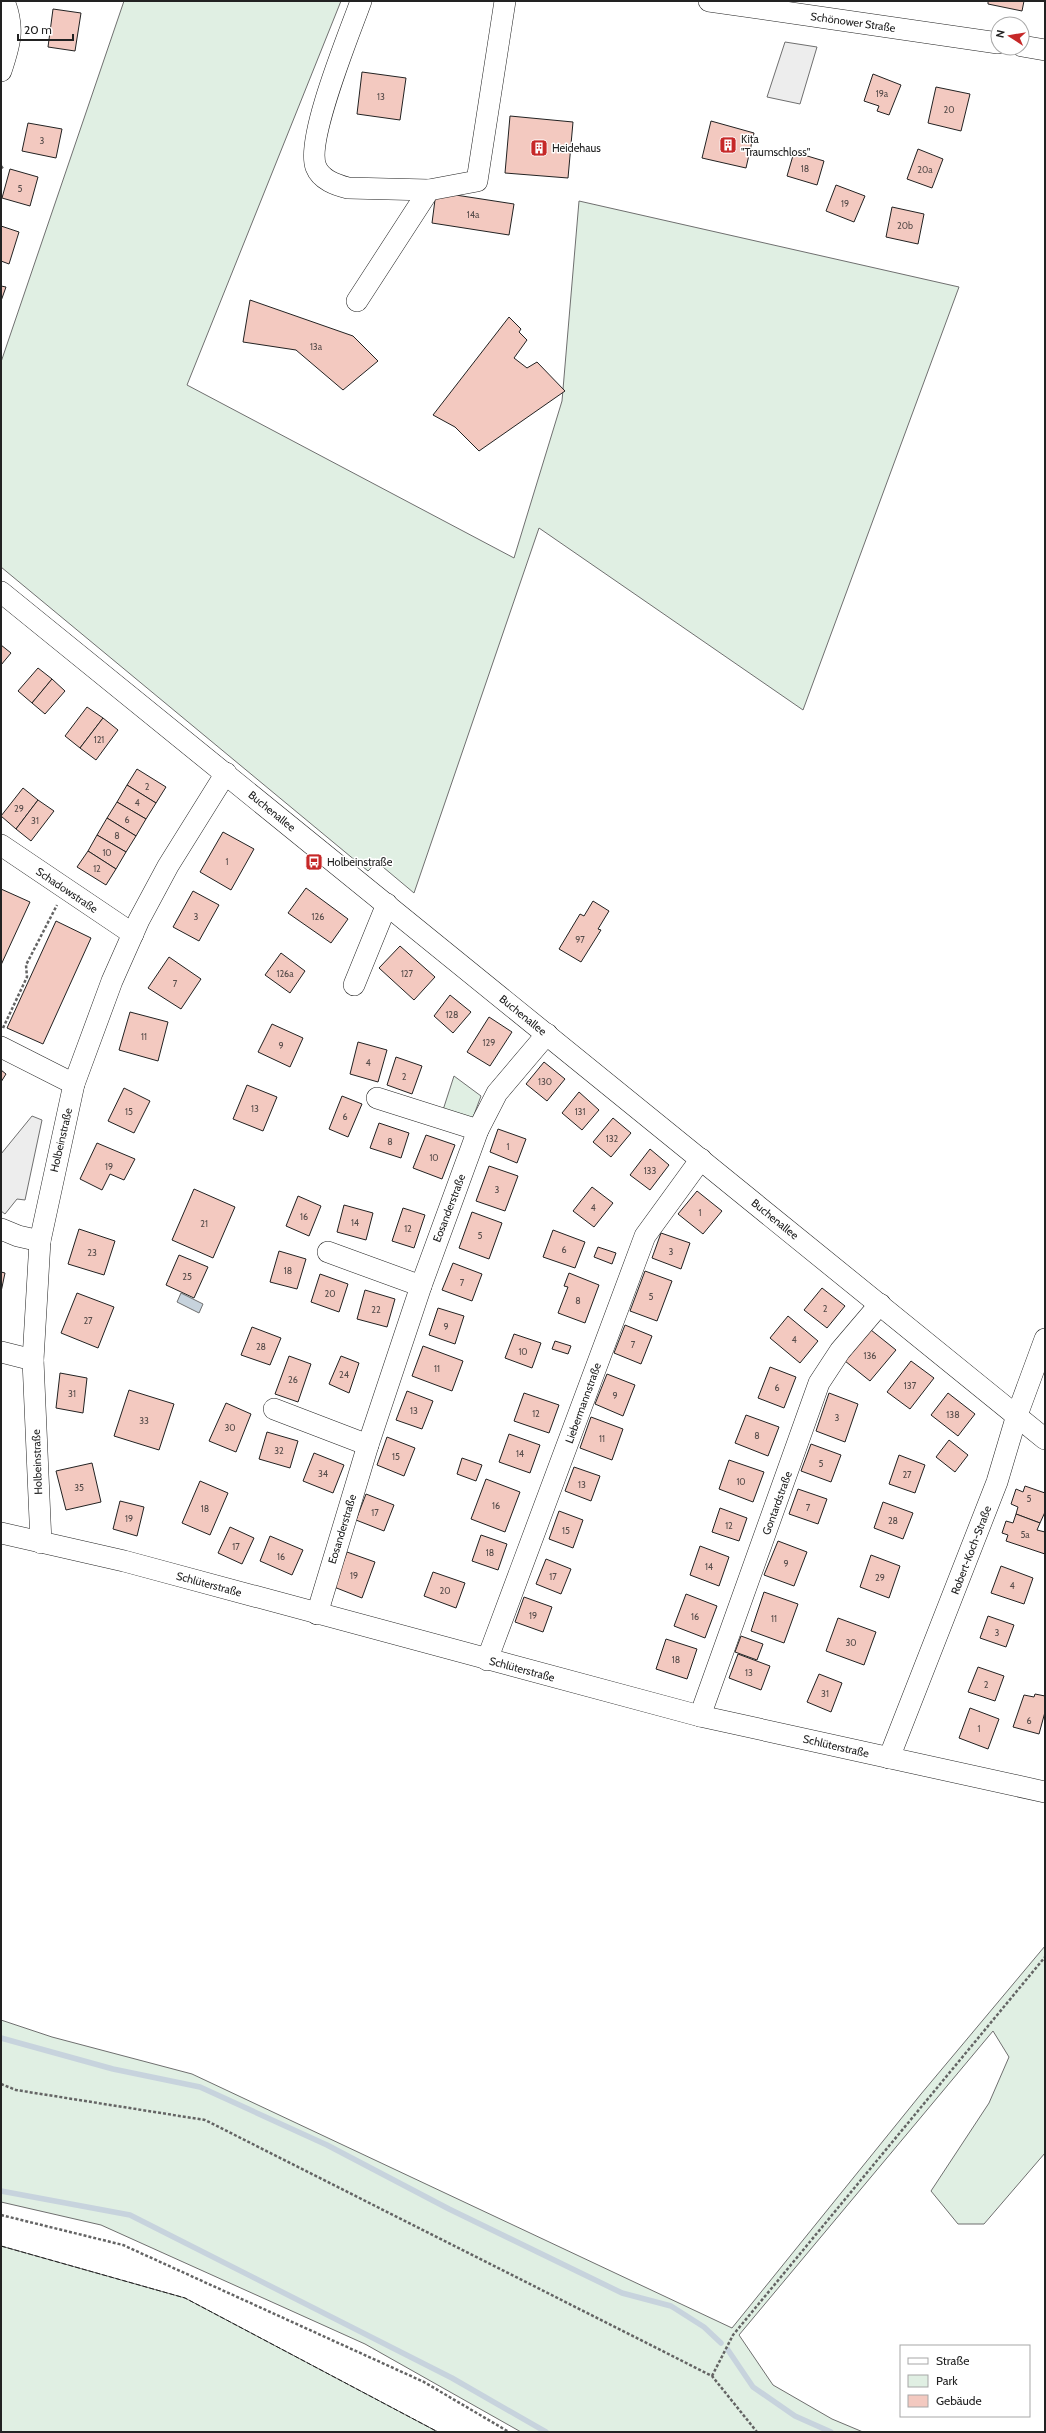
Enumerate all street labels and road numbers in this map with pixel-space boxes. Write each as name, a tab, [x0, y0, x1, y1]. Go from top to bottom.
street label: Schönower Straße	[810, 9, 897, 35]
street label: Buchenallee	[246, 788, 299, 835]
street label: Schadowstraße	[33, 864, 101, 916]
street label: Buchenallee	[497, 992, 550, 1039]
street label: Holbeinstraße	[47, 1106, 75, 1173]
street label: Eosanderstraße	[430, 1172, 469, 1244]
street label: Buchenallee	[749, 1196, 802, 1243]
street label: Liebermannstraße	[562, 1360, 604, 1445]
street label: Holbeinstraße	[29, 1429, 45, 1495]
street label: Gontardstraße	[759, 1469, 795, 1537]
street label: Eosanderstraße	[325, 1492, 359, 1565]
street label: Robert-Koch-Straße	[948, 1503, 995, 1596]
street label: Schlüterstraße	[175, 1569, 244, 1600]
street label: Schlüterstraße	[488, 1654, 557, 1685]
street label: Schlüterstraße	[802, 1732, 871, 1760]

